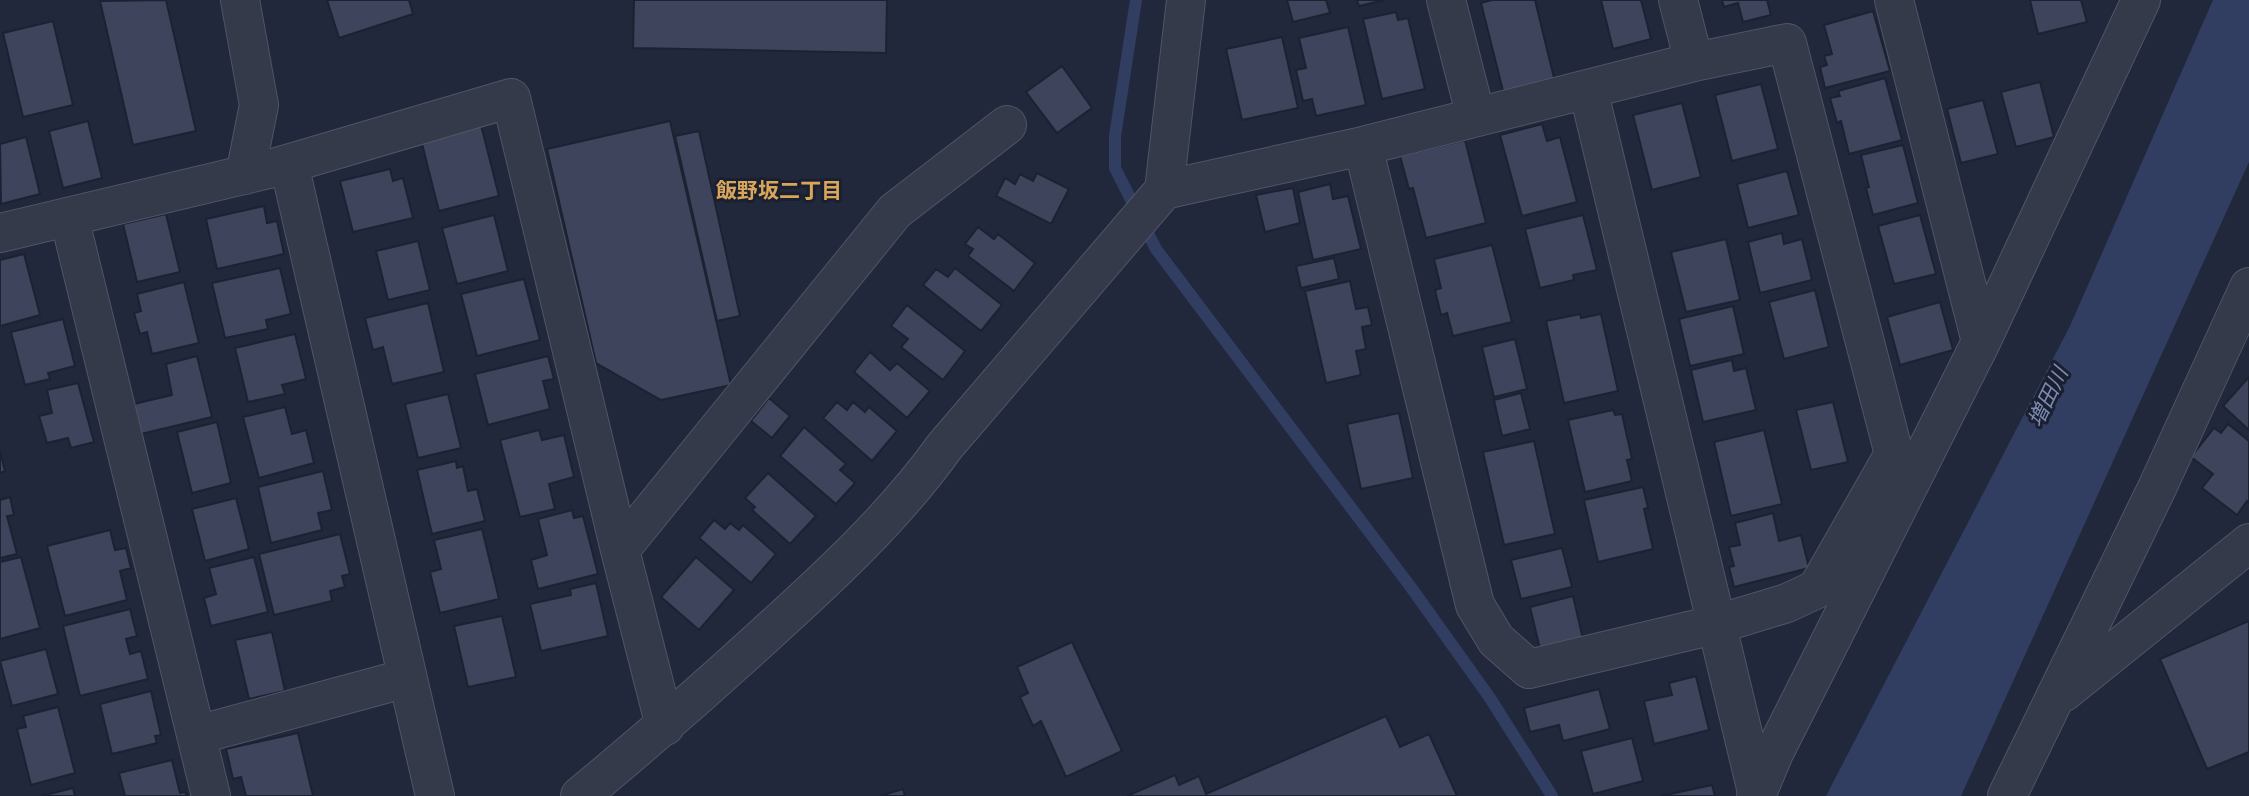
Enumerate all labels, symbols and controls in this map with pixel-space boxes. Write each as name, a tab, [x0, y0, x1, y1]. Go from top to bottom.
district label: 飯野坂二丁目	[715, 177, 842, 202]
water label: 増田川	[2022, 361, 2073, 430]

